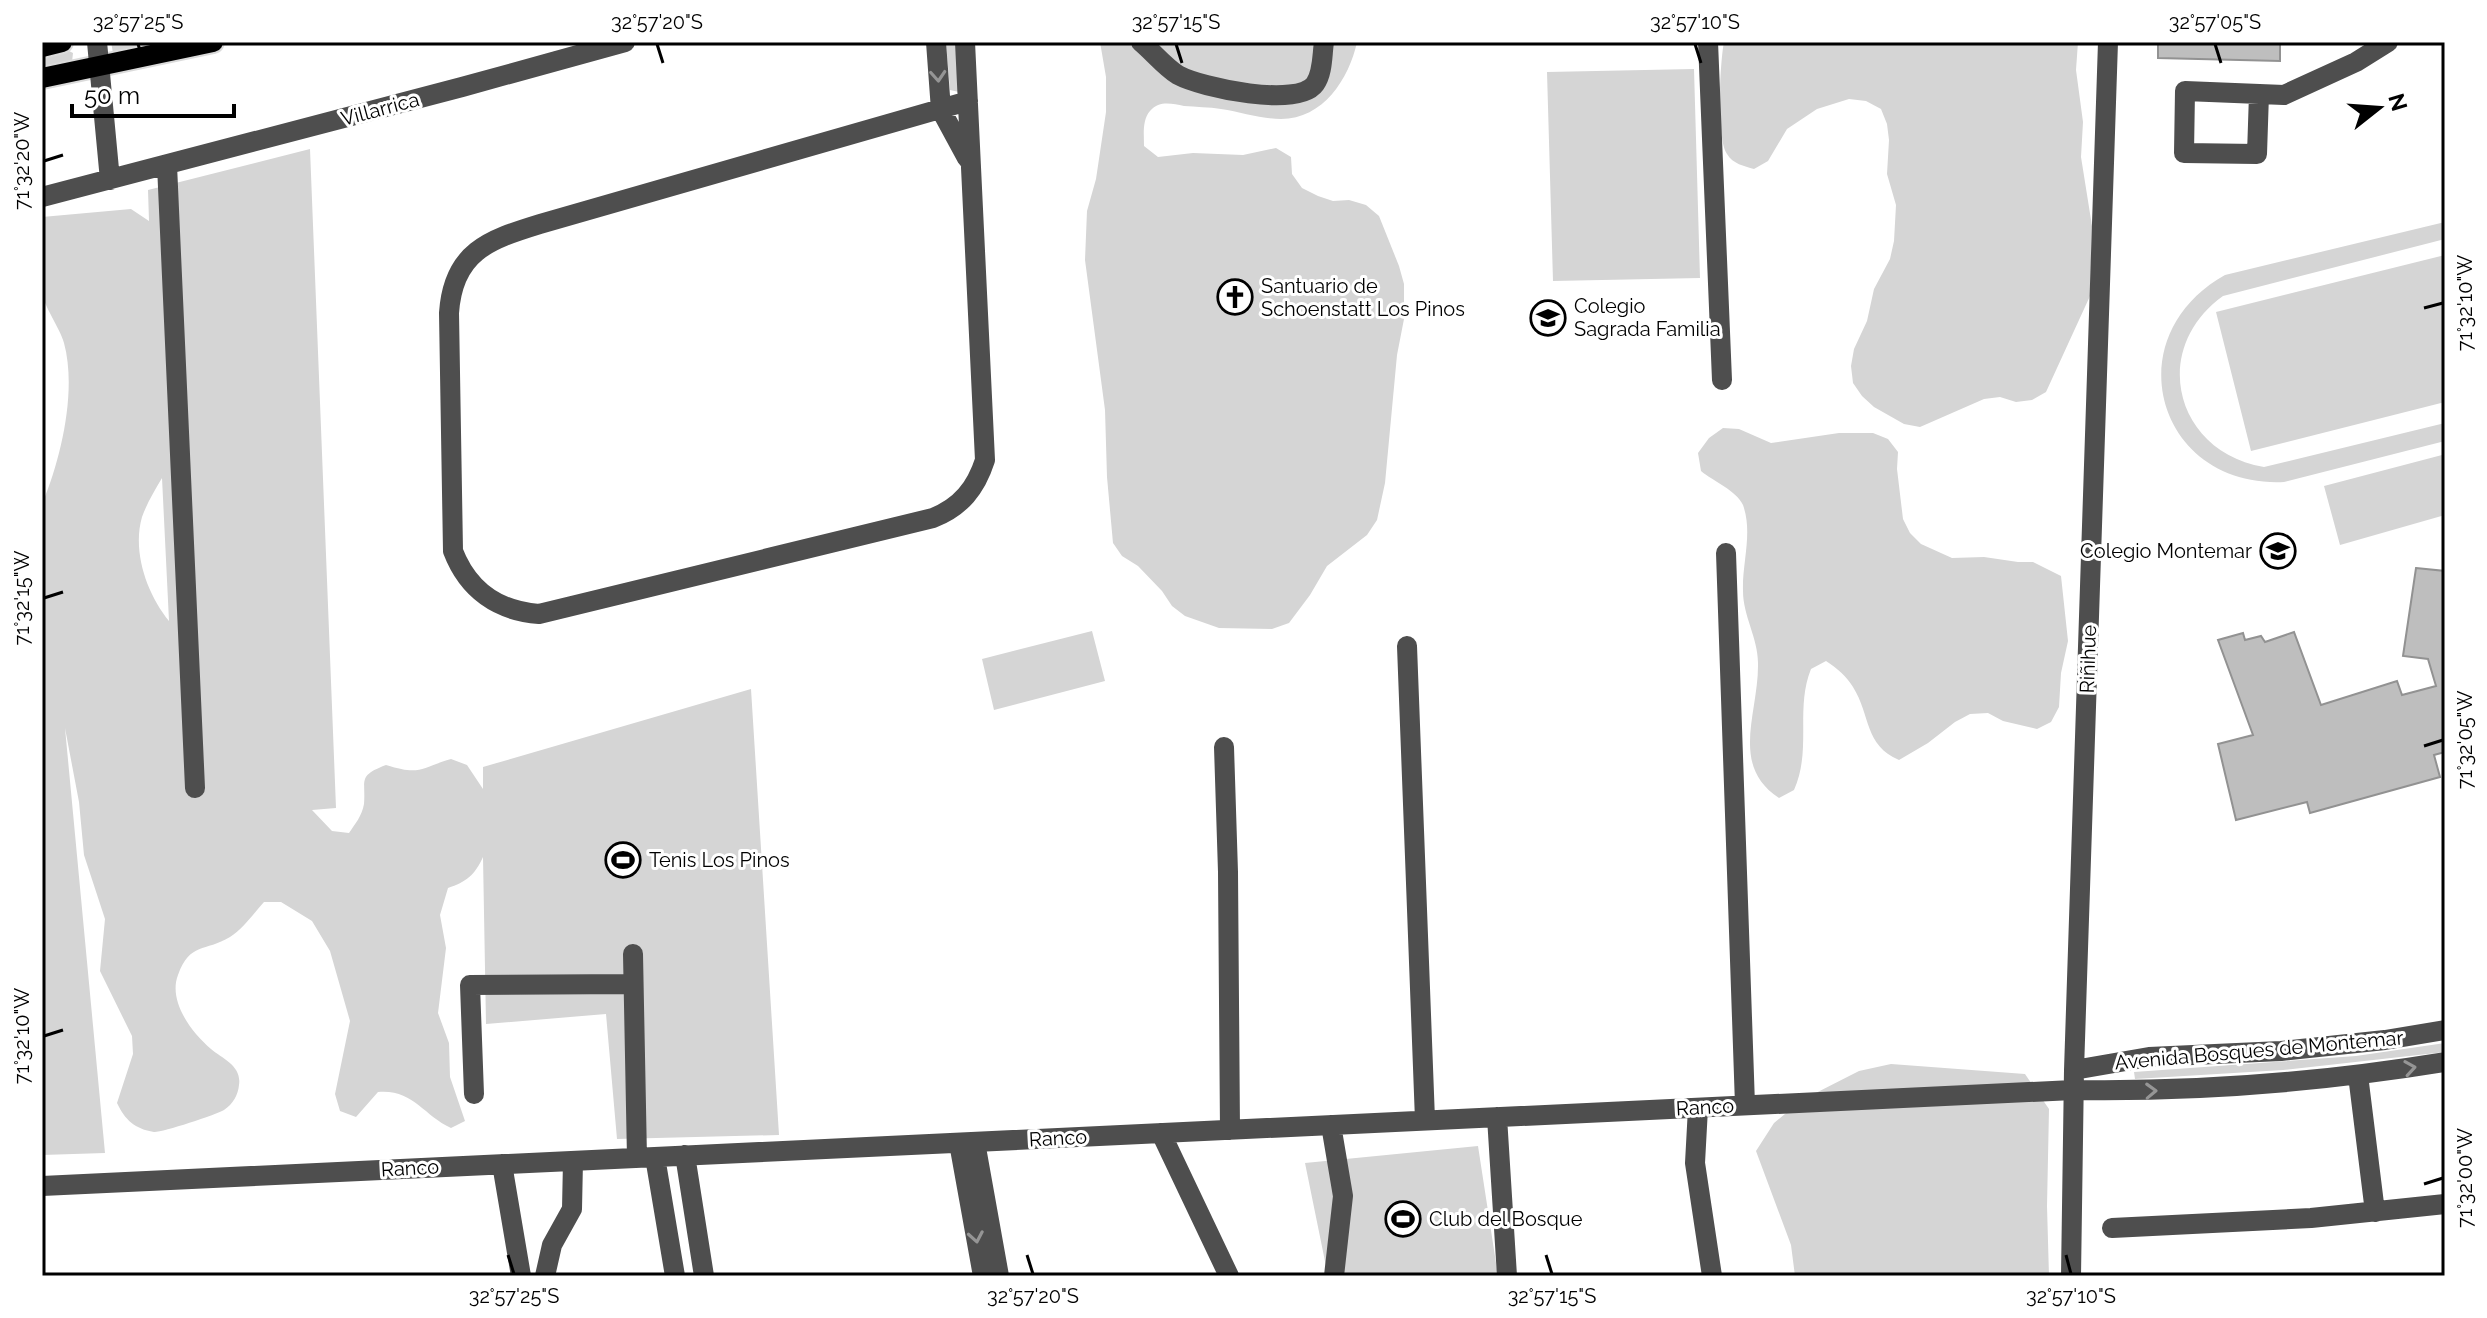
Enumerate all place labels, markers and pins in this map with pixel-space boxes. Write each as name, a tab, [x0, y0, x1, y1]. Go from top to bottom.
place label: Santuario de Schoenstatt Los Pinos	[1261, 274, 1465, 321]
church icon: Santuario de Schoenstatt Los Pinos	[1216, 278, 1254, 316]
place label: Colegio Sagrada Familia	[1574, 294, 1721, 341]
school or university icon: Colegio Sagrada Familia	[1529, 299, 1567, 337]
school or university icon: Colegio Montemar	[2259, 532, 2297, 570]
place label: Colegio Montemar	[2080, 539, 2252, 563]
sports icon: Tenis Los Pinos	[604, 841, 642, 879]
place label: Tenis Los Pinos	[649, 848, 790, 872]
sports icon: Club del Bosque	[1384, 1200, 1422, 1238]
place label: Club del Bosque	[1429, 1207, 1583, 1231]

